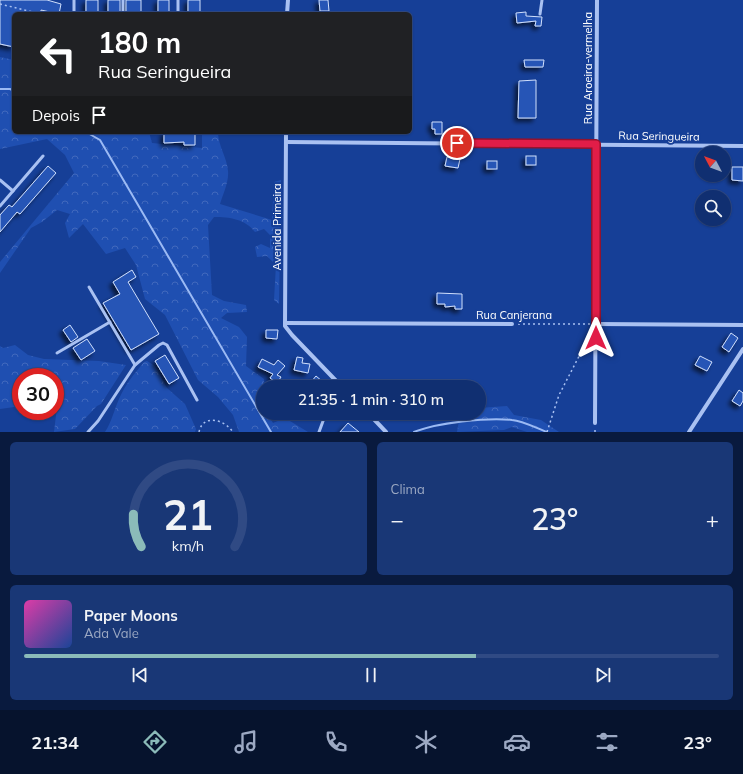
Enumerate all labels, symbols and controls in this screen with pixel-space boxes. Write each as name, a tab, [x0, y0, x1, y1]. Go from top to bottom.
street label: Rua Aroeira-vermelha	[581, 12, 595, 124]
text: 180 m	[98, 25, 181, 60]
icon: left	[32, 28, 84, 80]
text: Rua Seringueira	[98, 60, 231, 83]
icon: arrive	[88, 104, 110, 126]
text: Depois	[32, 106, 80, 125]
pin	[440, 126, 474, 160]
street label: Rua Seringueira	[618, 128, 700, 144]
icon: arrive	[446, 132, 468, 154]
north arrow	[695, 146, 731, 182]
map controls	[695, 146, 731, 226]
street label: Avenida Primeira	[270, 183, 284, 271]
button: search	[695, 190, 731, 226]
street label: Rua Canjerana	[476, 308, 552, 322]
position arrow	[575, 317, 617, 359]
speed limit sign: 30	[12, 368, 64, 420]
text: 21:35 · 1 min · 310 m	[298, 390, 444, 409]
text: Clima	[391, 481, 425, 497]
text: 21	[163, 487, 213, 539]
text: 23°	[531, 500, 578, 538]
text: −	[391, 506, 404, 534]
text: +	[706, 506, 719, 534]
text: km/h	[172, 536, 204, 554]
text: Paper Moons	[84, 606, 178, 625]
text: Ada Vale	[84, 625, 139, 641]
icon: previous	[129, 664, 151, 686]
icon: pause	[360, 664, 382, 686]
icon: next	[592, 664, 614, 686]
icon: directions	[141, 728, 169, 756]
icon: music	[232, 728, 260, 756]
icon: phone	[322, 728, 350, 756]
icon: climate	[412, 728, 440, 756]
icon: car	[503, 728, 531, 756]
icon: filters	[593, 728, 621, 756]
text: 21:34	[31, 731, 79, 754]
text: 23°	[683, 731, 712, 754]

